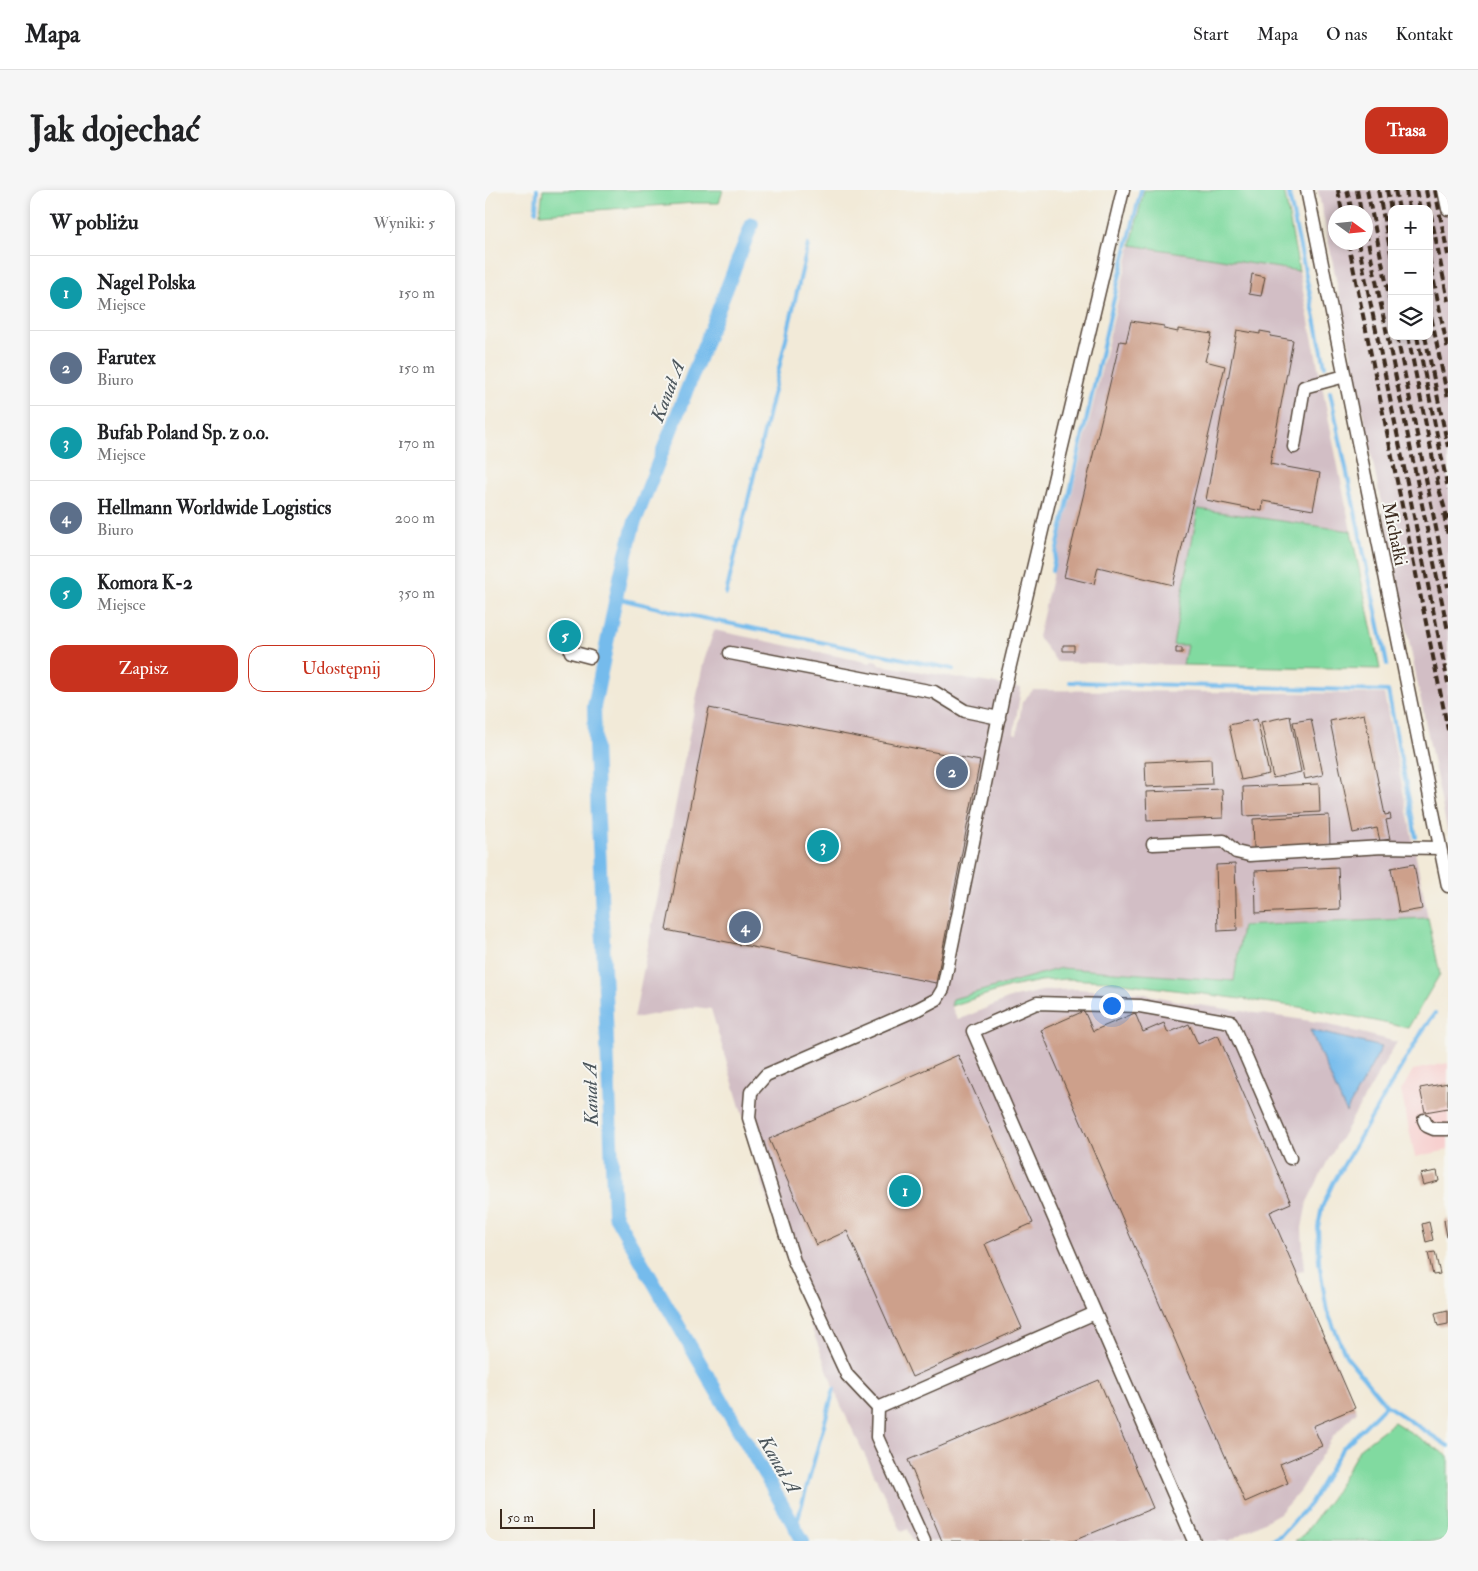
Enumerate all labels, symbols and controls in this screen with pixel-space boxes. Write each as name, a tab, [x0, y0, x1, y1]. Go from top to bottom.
text: Mapa	[25, 19, 80, 50]
text: Start	[1193, 23, 1229, 46]
text: Mapa	[1257, 23, 1298, 46]
text: O nas	[1326, 23, 1367, 46]
text: Kontakt	[1395, 23, 1453, 46]
button: Trasa	[1365, 107, 1448, 154]
text: Jak dojechać	[30, 108, 200, 152]
north arrow	[1328, 205, 1373, 250]
map controls	[1388, 205, 1433, 340]
button: +	[1388, 205, 1433, 250]
text: W pobliżu	[50, 209, 139, 236]
text: Wyniki: 5	[374, 213, 435, 233]
button: −	[1388, 250, 1433, 295]
text: Nagel Polska	[97, 271, 195, 295]
text: 1	[63, 283, 69, 303]
text: 150 m	[398, 283, 435, 303]
text: Miejsce	[97, 295, 146, 315]
button: layers	[1388, 295, 1433, 340]
text: Farutex	[97, 346, 156, 370]
water label: Kanał A	[645, 356, 691, 426]
text: 2	[62, 358, 70, 378]
text: 150 m	[398, 358, 435, 378]
text: Biuro	[97, 370, 133, 390]
text: Bufab Poland Sp. z o.o.	[97, 421, 269, 445]
text: 3	[63, 433, 69, 453]
text: 170 m	[398, 433, 435, 453]
text: Miejsce	[97, 445, 146, 465]
text: Hellmann Worldwide Logistics	[97, 496, 331, 520]
street label: Michałki	[1377, 500, 1412, 568]
text: 4	[62, 508, 70, 528]
text: 200 m	[395, 508, 435, 528]
text: Biuro	[97, 520, 133, 540]
text: Komora K-2	[97, 571, 193, 595]
text: 5	[62, 583, 70, 603]
text: 350 m	[398, 583, 435, 603]
text: Miejsce	[97, 595, 146, 615]
pin: 5	[549, 617, 581, 655]
button: Zapisz	[50, 645, 238, 692]
button: Udostępnij	[248, 645, 435, 692]
pin: 2	[936, 753, 968, 791]
pin: 3	[807, 827, 839, 865]
pin: 4	[729, 908, 761, 946]
your location	[1099, 993, 1125, 1019]
water label: Kanał A	[578, 1060, 604, 1127]
pin: 1	[889, 1172, 921, 1210]
water label: Kanał A	[752, 1430, 806, 1499]
scale bar	[500, 1506, 595, 1529]
text: 50 m	[507, 1509, 534, 1526]

